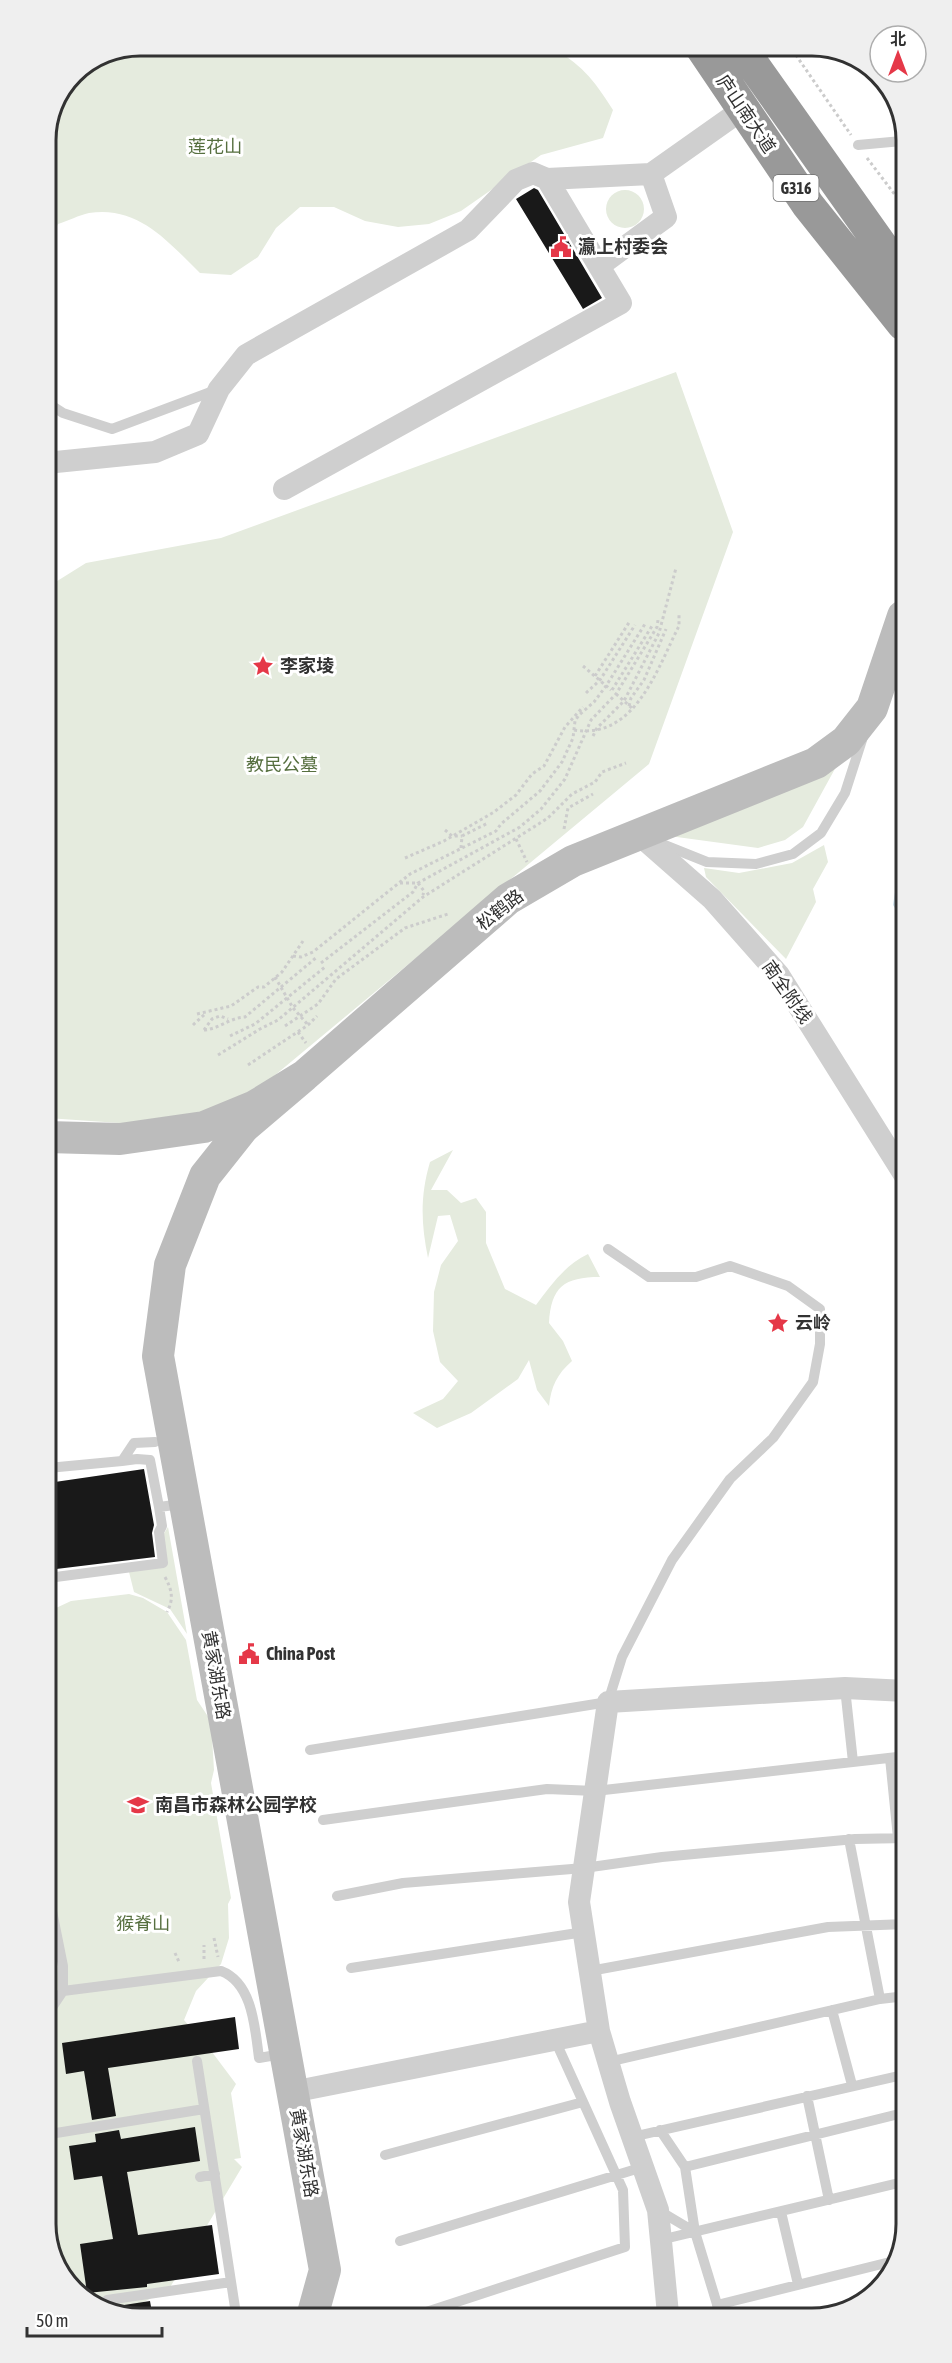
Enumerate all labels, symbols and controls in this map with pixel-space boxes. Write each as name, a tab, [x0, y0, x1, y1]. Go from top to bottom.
north arrow	[868, 24, 928, 84]
text: 北	[890, 30, 906, 48]
street label: 庐山南大道	[713, 71, 780, 157]
park label: 莲花山	[188, 136, 242, 157]
road number: G316	[774, 175, 818, 201]
public building icon: 瀛上村委会	[549, 235, 573, 259]
place label: 瀛上村委会	[578, 236, 668, 257]
place icon: 李家堎	[251, 654, 275, 678]
place label: 李家堎	[280, 655, 334, 676]
park label: 教民公墓	[246, 754, 318, 775]
street label: 松鹤路	[472, 885, 527, 935]
street label: 南全附线	[758, 956, 817, 1027]
place icon: 云岭	[766, 1311, 790, 1335]
place label: 云岭	[795, 1312, 831, 1333]
street label: 黄家湖东路	[198, 1629, 235, 1721]
public building icon: China Post	[237, 1642, 261, 1666]
place label: China Post	[266, 1643, 336, 1664]
school or university icon: 南昌市森林公园学校	[126, 1793, 150, 1817]
place label: 南昌市森林公园学校	[155, 1794, 317, 1815]
park label: 猴脊山	[116, 1913, 170, 1934]
street label: 黄家湖东路	[286, 2107, 323, 2199]
scale bar	[27, 2300, 162, 2338]
text: 50 m	[36, 2310, 68, 2331]

